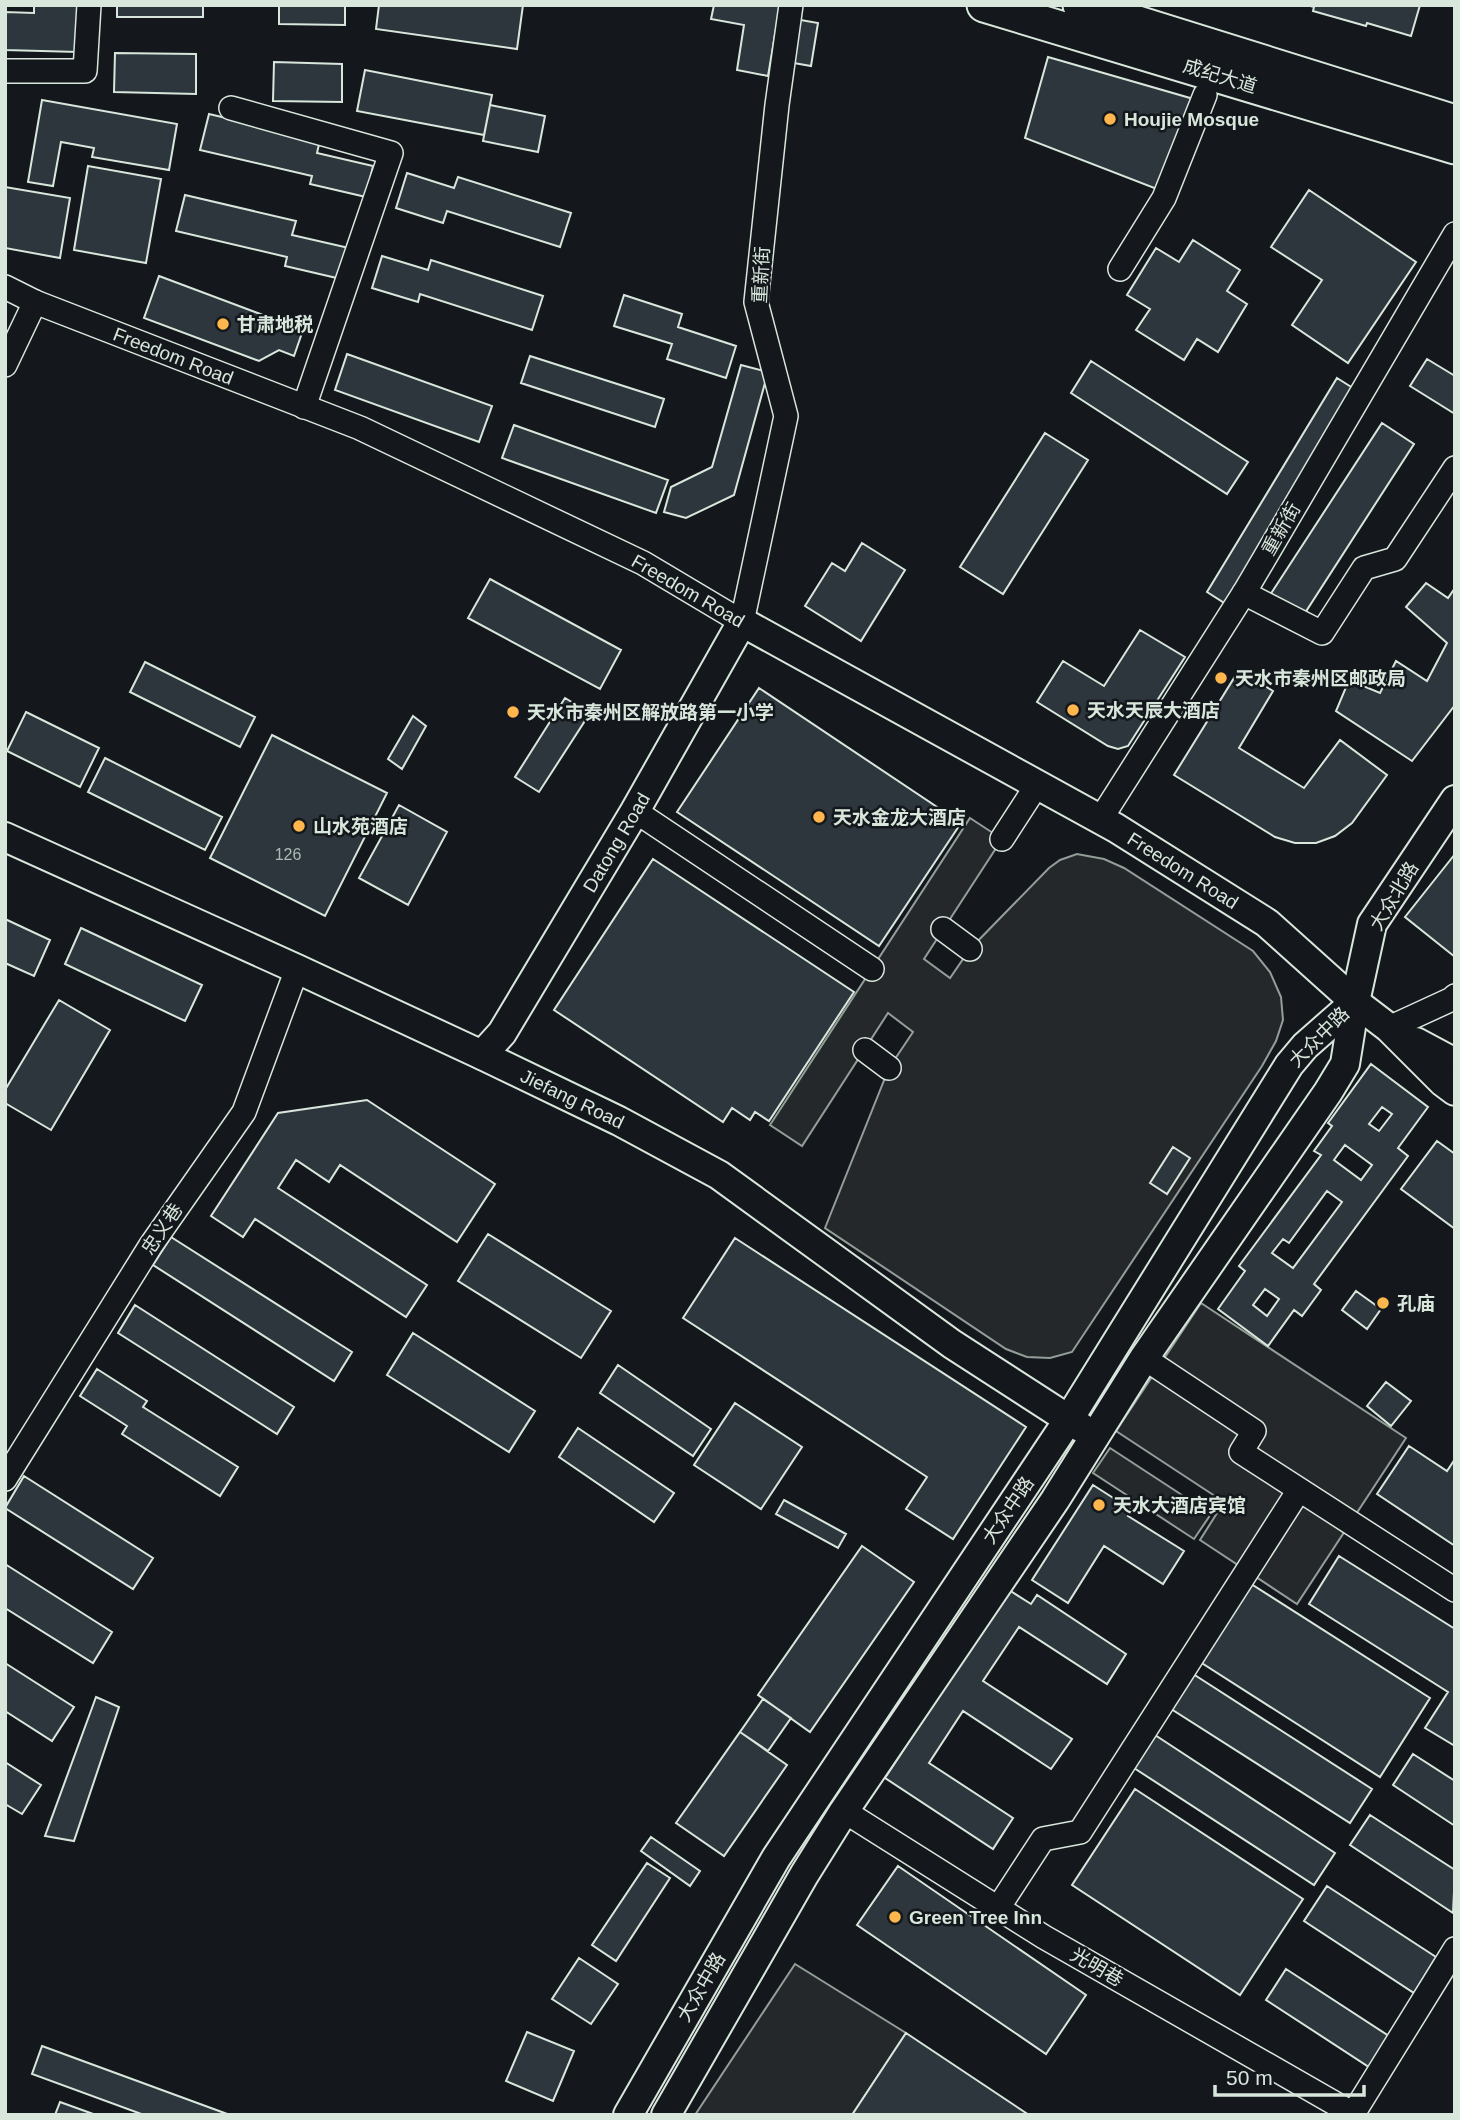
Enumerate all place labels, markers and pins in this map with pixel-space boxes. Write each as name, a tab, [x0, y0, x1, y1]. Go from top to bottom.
place label: Houjie Mosque	[1124, 109, 1259, 130]
marker: Houjie Mosque	[1102, 111, 1118, 127]
place label: 甘肃地税	[237, 314, 314, 335]
marker: 甘肃地税	[215, 316, 231, 332]
place label: 天水市秦州区邮政局	[1235, 668, 1406, 689]
marker: 天水市秦州区邮政局	[1213, 670, 1229, 686]
place label: 天水天辰大酒店	[1087, 700, 1220, 721]
place label: 天水市秦州区解放路第一小学	[527, 702, 774, 723]
marker: 天水天辰大酒店	[1065, 702, 1081, 718]
marker: 天水市秦州区解放路第一小学	[505, 704, 521, 720]
place label: 天水金龙大酒店	[833, 807, 966, 828]
marker: 天水金龙大酒店	[811, 809, 827, 825]
place label: 山水苑酒店	[313, 816, 408, 837]
marker: 山水苑酒店	[291, 818, 307, 834]
place label: 孔庙	[1397, 1293, 1435, 1314]
marker: 孔庙	[1375, 1295, 1391, 1311]
place label: 天水大酒店宾馆	[1113, 1495, 1246, 1516]
marker: 天水大酒店宾馆	[1091, 1497, 1107, 1513]
place label: Green Tree Inn	[909, 1907, 1042, 1928]
marker: Green Tree Inn	[887, 1909, 903, 1925]

